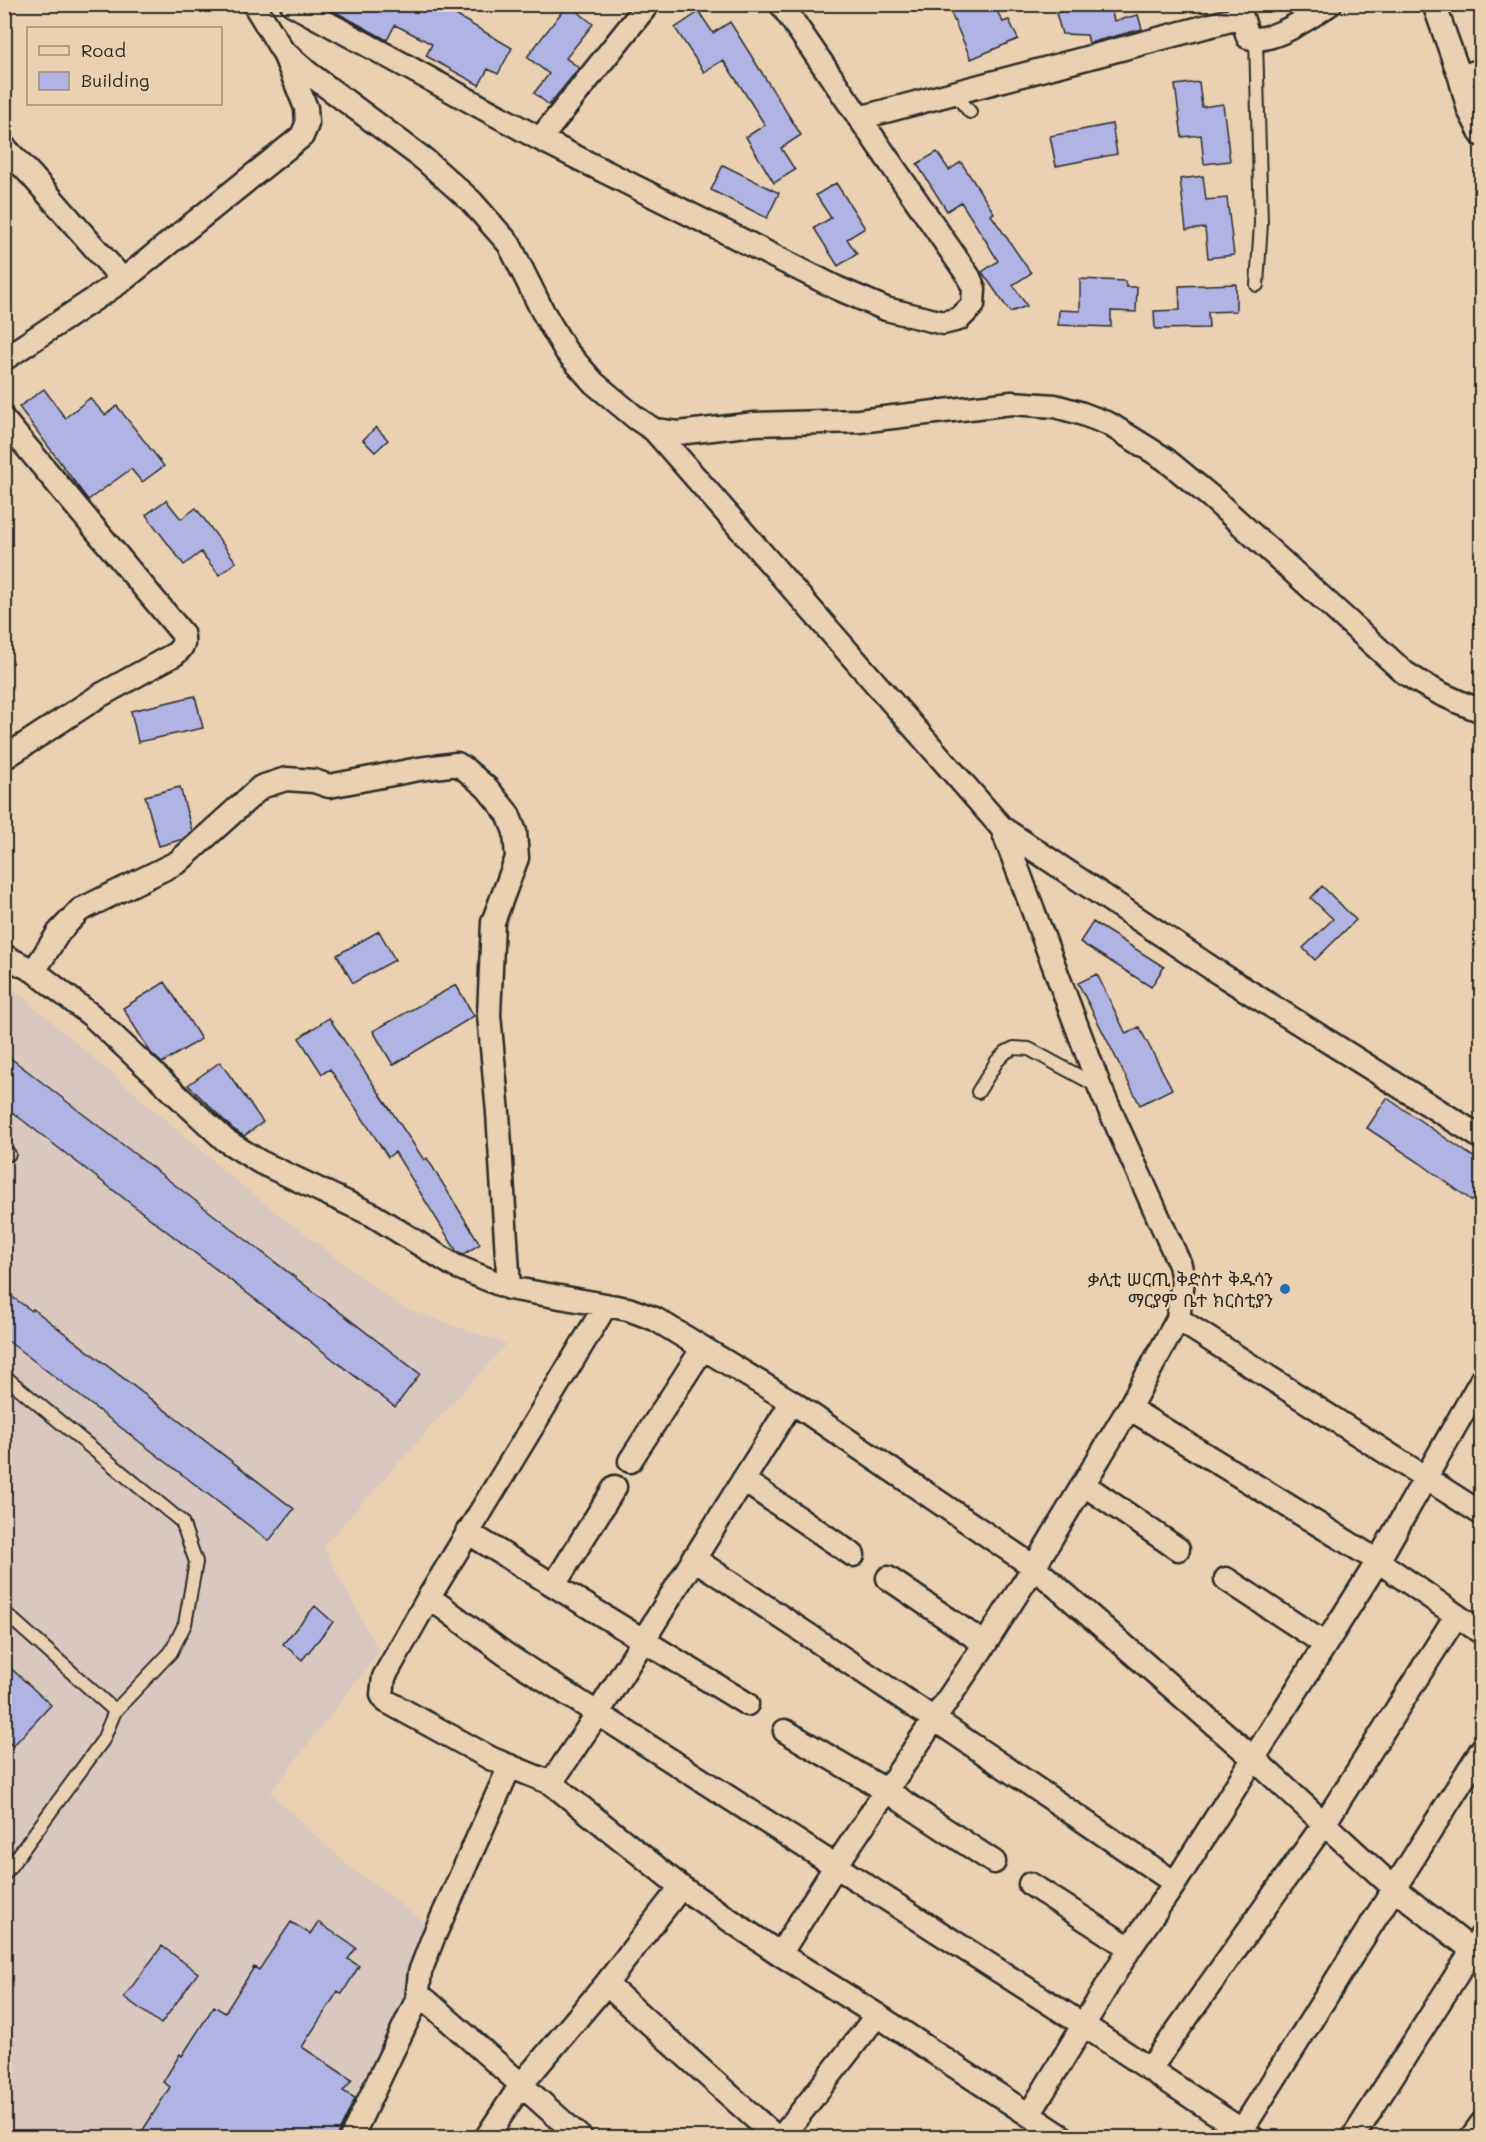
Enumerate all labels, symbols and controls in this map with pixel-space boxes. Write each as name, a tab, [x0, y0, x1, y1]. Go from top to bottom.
legend	[27, 27, 222, 105]
text: Road	[81, 38, 126, 62]
text: Building	[81, 68, 149, 92]
place label: ቃሊቲ ሠርጢ ቅድስተ ቅዱሳን ማርያም ቤተ ክርስቲያን	[1088, 1267, 1273, 1312]
marker: ቃሊቲ ሠርጢ ቅድስተ ቅዱሳን ማርያም ቤተ ክርስቲያን	[1278, 1282, 1292, 1296]

